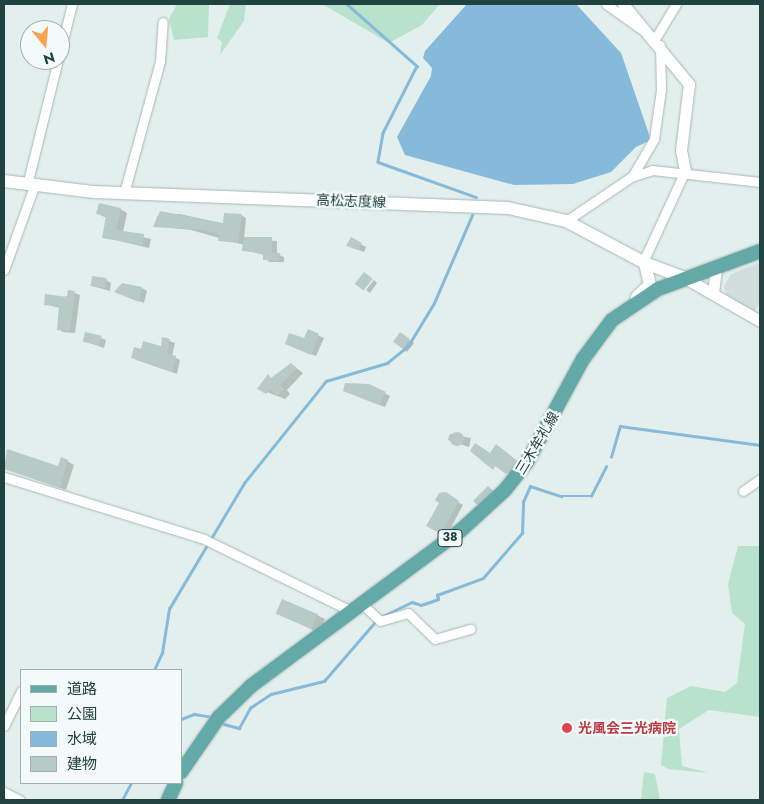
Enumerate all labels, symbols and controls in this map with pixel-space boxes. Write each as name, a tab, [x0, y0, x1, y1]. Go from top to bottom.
north arrow	[20, 20, 70, 70]
text: N	[41, 47, 57, 70]
street label: 高松志度線	[316, 191, 386, 211]
street label: 三木牟礼線	[512, 409, 562, 477]
road number: 38	[438, 528, 462, 548]
legend	[20, 669, 182, 784]
text: 道路	[67, 678, 97, 700]
text: 公園	[67, 703, 97, 725]
place label: 光風会三光病院	[578, 720, 676, 736]
marker: 光風会三光病院	[560, 721, 574, 735]
text: 水域	[67, 728, 97, 750]
text: 建物	[67, 753, 97, 775]

